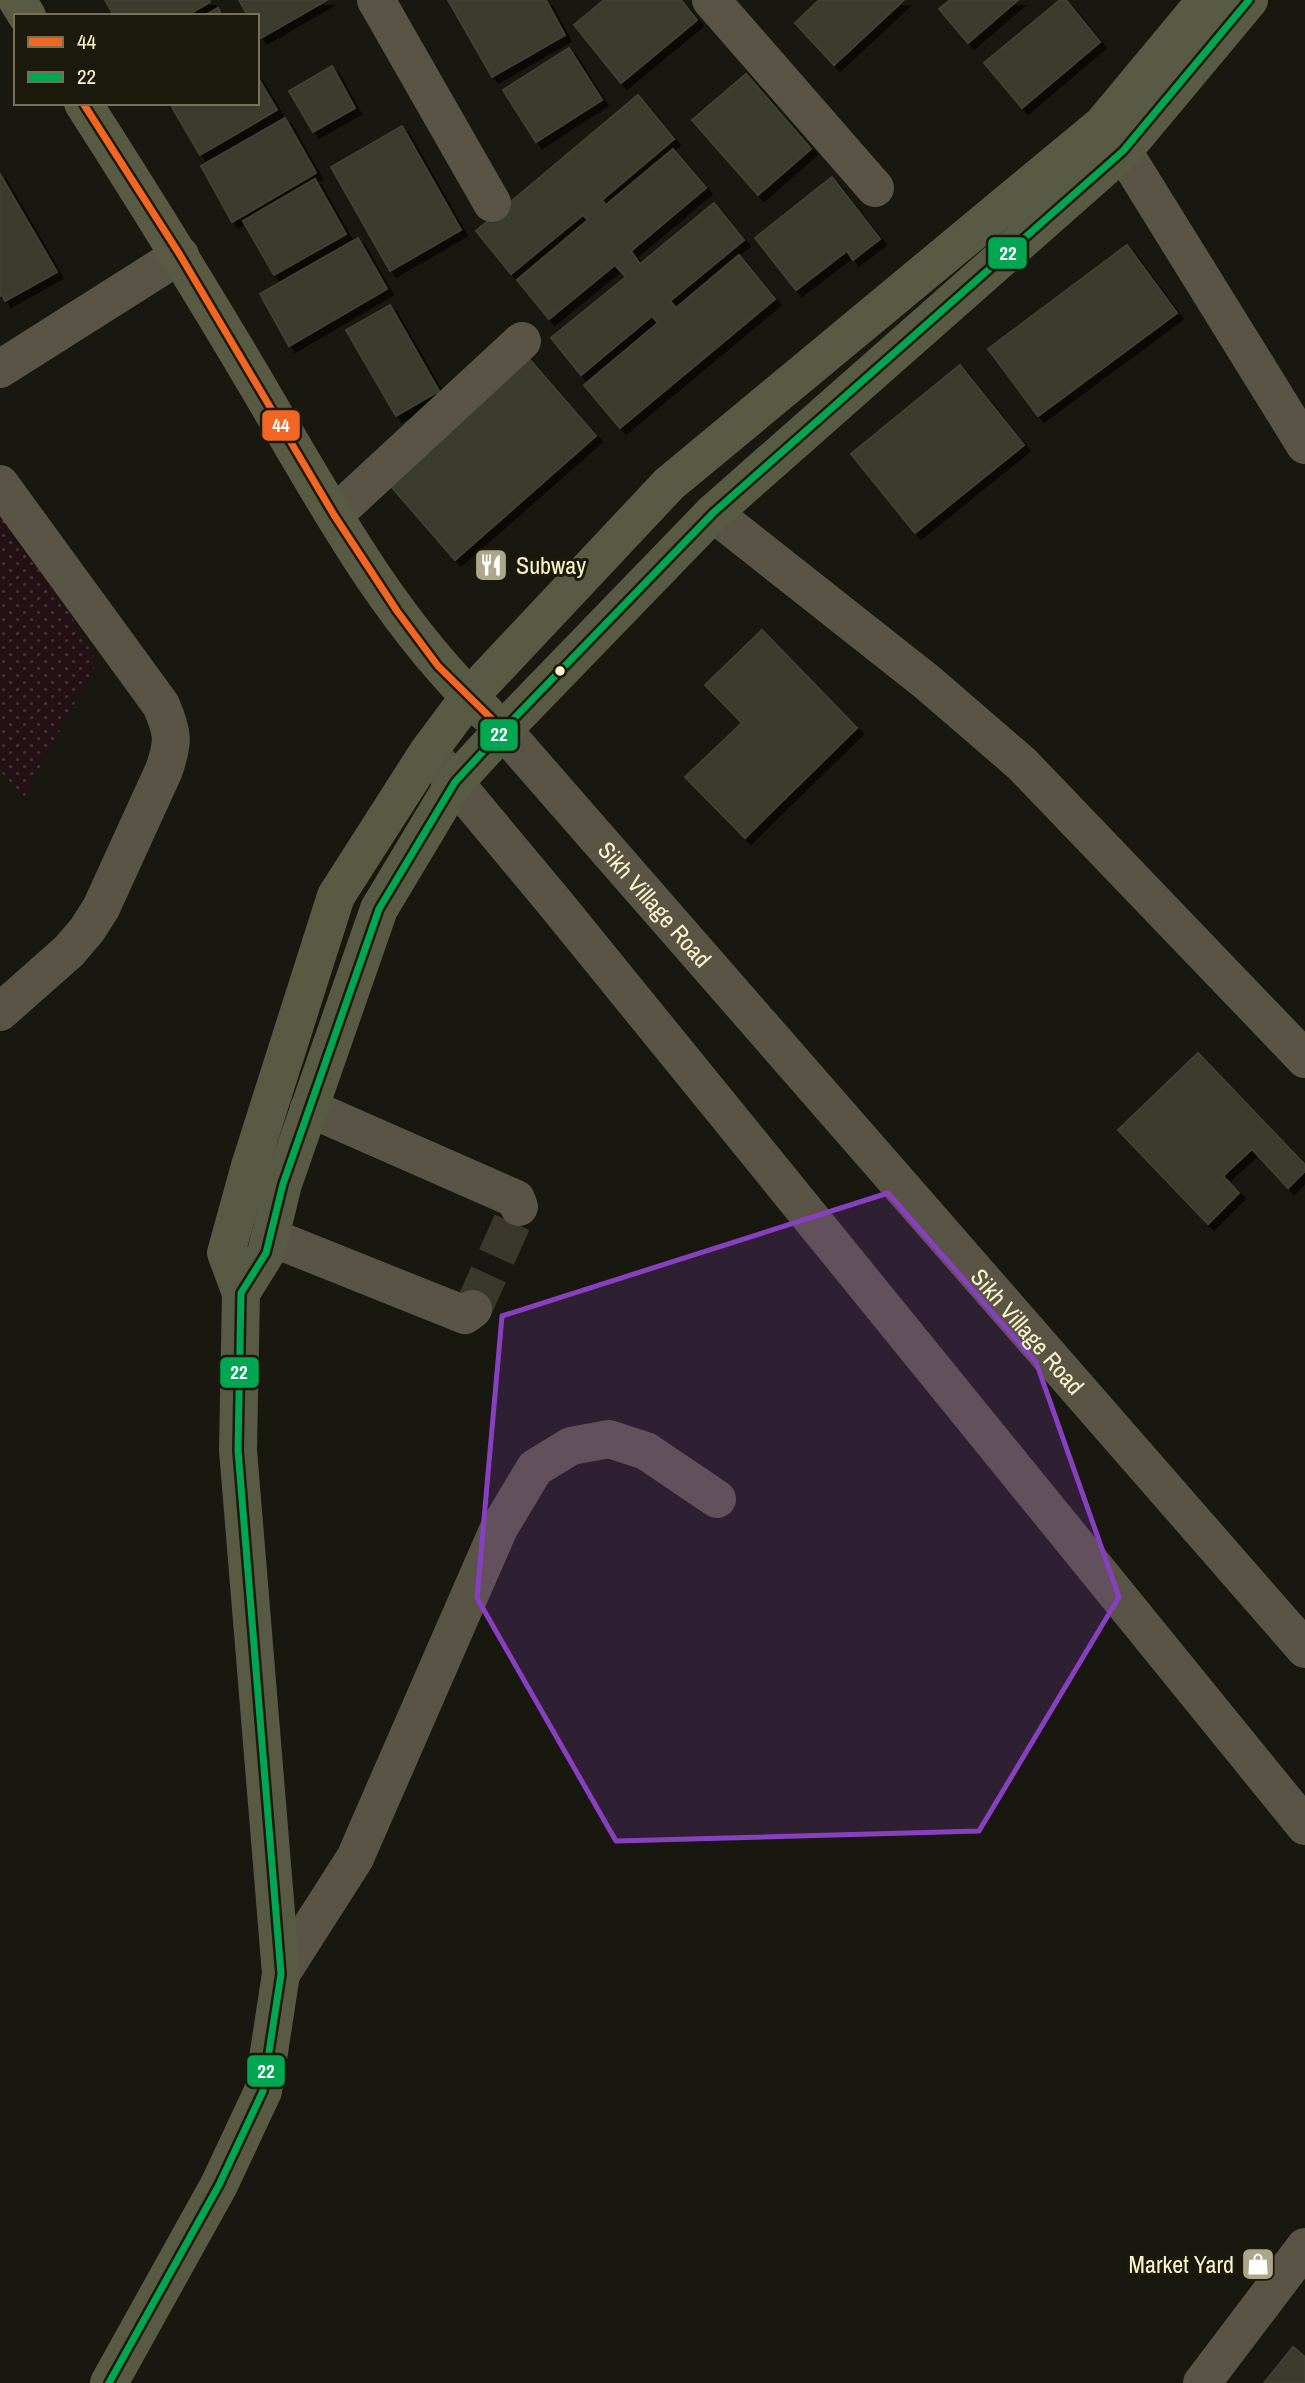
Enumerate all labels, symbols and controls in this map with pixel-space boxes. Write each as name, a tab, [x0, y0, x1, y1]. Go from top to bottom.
legend	[14, 14, 259, 105]
text: 44	[77, 27, 97, 56]
text: 22	[77, 62, 96, 91]
line badge: 22	[987, 236, 1028, 270]
text: 22	[999, 240, 1017, 266]
line badge: 44	[261, 409, 301, 442]
text: 44	[272, 412, 290, 438]
restaurant icon: Subway	[472, 546, 510, 584]
place label: Subway	[516, 549, 586, 581]
unlabelled marker	[553, 664, 567, 678]
line badge: 22	[479, 718, 519, 752]
text: 22	[490, 721, 508, 747]
street label: Sikh Village Road	[591, 834, 719, 974]
street label: Sikh Village Road	[964, 1261, 1091, 1401]
line badge: 22	[219, 1356, 260, 1389]
text: 22	[230, 1359, 248, 1385]
line badge: 22	[246, 2054, 286, 2088]
text: 22	[257, 2058, 275, 2084]
shop icon: Market Yard	[1239, 2245, 1277, 2283]
place label: Market Yard	[1129, 2248, 1234, 2280]

